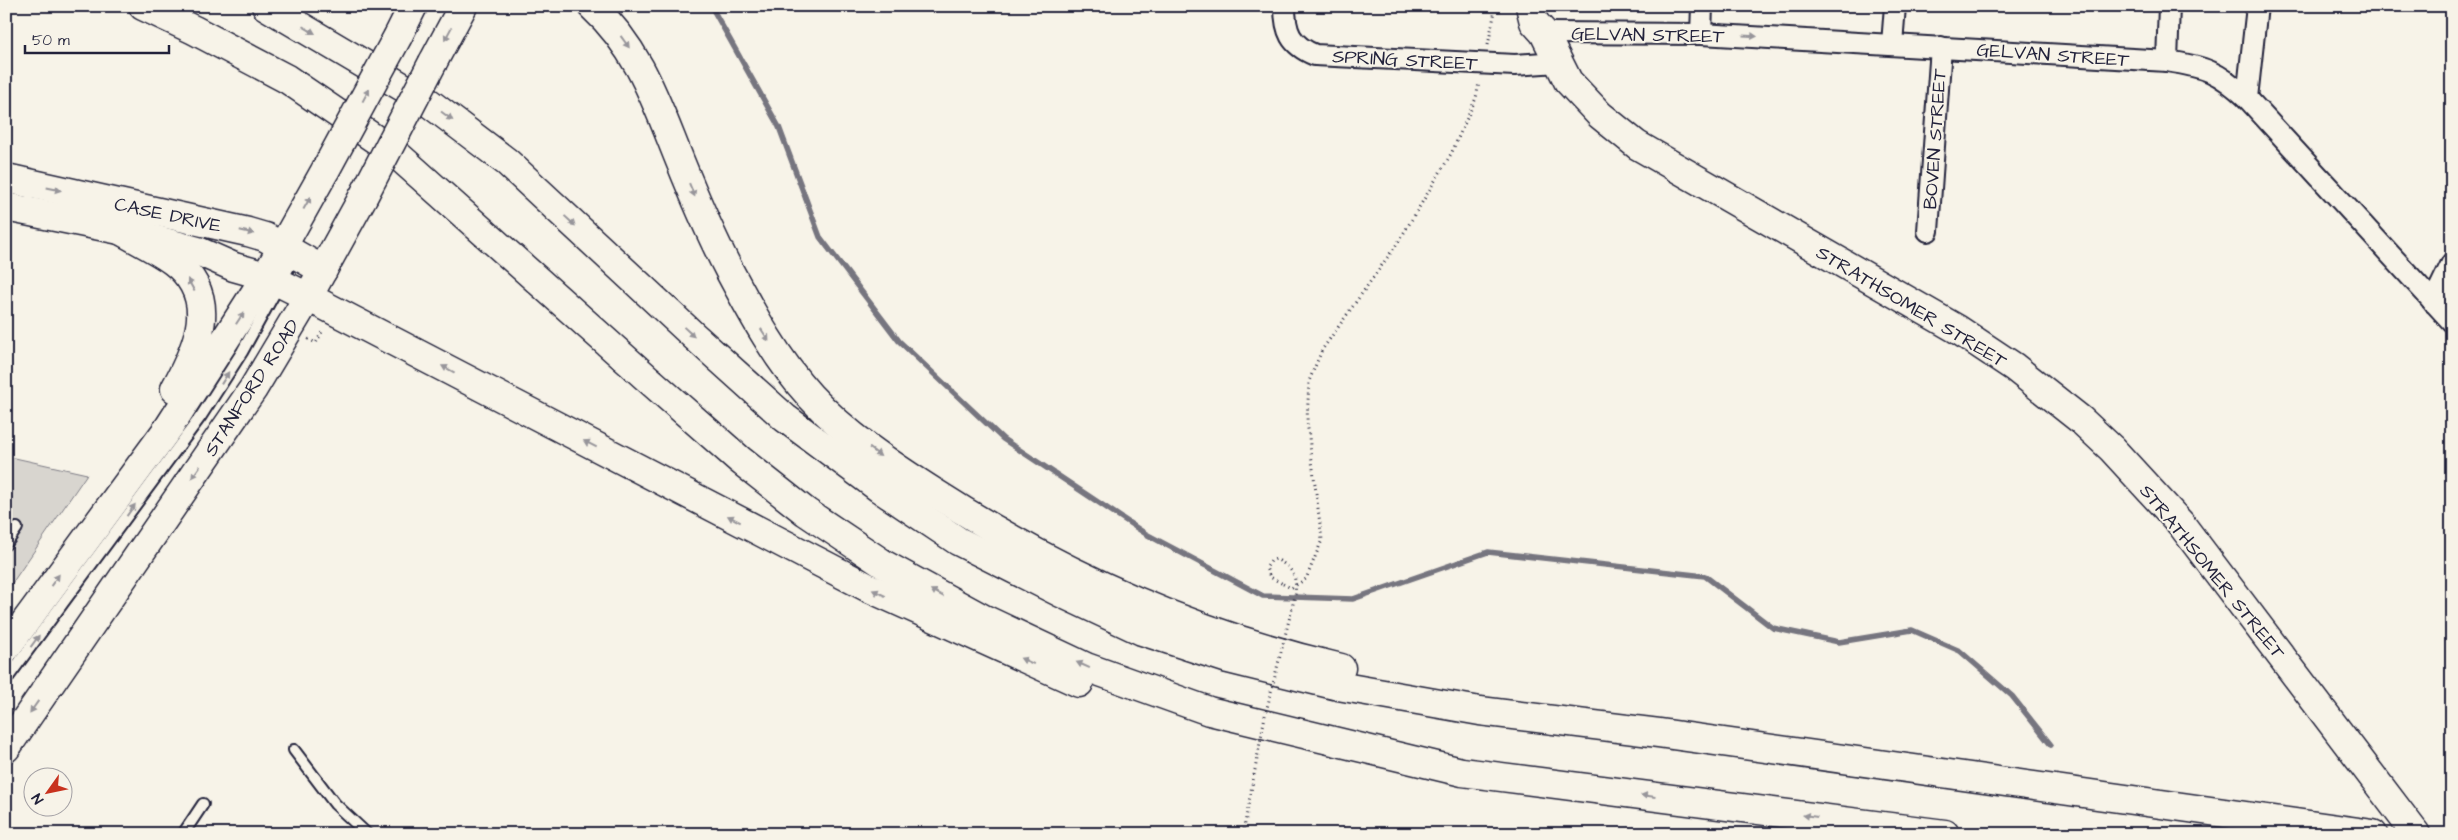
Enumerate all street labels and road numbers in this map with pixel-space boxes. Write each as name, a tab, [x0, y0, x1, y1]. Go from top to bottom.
street label: GELVAN STREET	[1571, 21, 1725, 50]
street label: GELVAN STREET	[1976, 37, 2130, 74]
street label: SPRING STREET	[1332, 43, 1478, 78]
street label: BOVEN STREET	[1917, 68, 1954, 210]
street label: CASE DRIVE	[112, 191, 224, 240]
street label: STRATHSOMER STREET	[1811, 240, 2012, 375]
street label: STANFORD ROAD	[198, 314, 307, 462]
street label: STRATHSOMER STREET	[2133, 479, 2291, 665]

